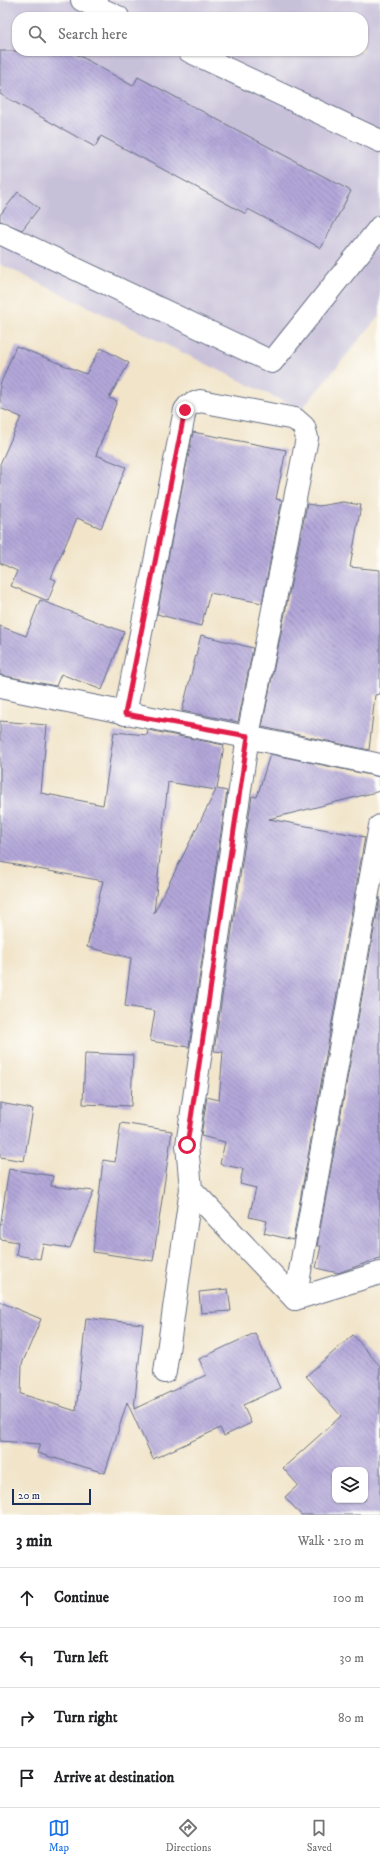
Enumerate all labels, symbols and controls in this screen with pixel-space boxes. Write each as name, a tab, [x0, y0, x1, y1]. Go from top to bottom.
search box	[12, 12, 368, 56]
icon: search	[26, 23, 48, 45]
text: Search here	[58, 25, 127, 44]
route end	[176, 401, 194, 419]
route start	[178, 1136, 196, 1154]
map controls	[332, 1467, 368, 1503]
button: layers	[332, 1467, 368, 1503]
scale bar	[12, 1487, 91, 1506]
text: 20 m	[18, 1489, 40, 1503]
text: 3 min	[16, 1530, 52, 1552]
text: Walk · 210 m	[298, 1533, 364, 1549]
icon: ahead	[16, 1587, 38, 1609]
text: Continue	[54, 1588, 109, 1607]
text: 100 m	[333, 1590, 364, 1606]
icon: left	[16, 1647, 38, 1669]
text: Turn left	[54, 1648, 108, 1667]
text: 30 m	[340, 1650, 364, 1666]
icon: right	[16, 1707, 38, 1729]
text: Turn right	[54, 1708, 117, 1727]
text: 80 m	[338, 1710, 364, 1726]
icon: arrive	[16, 1767, 38, 1789]
text: Arrive at destination	[54, 1768, 174, 1787]
tab: Map	[48, 1817, 70, 1855]
tab: Directions	[166, 1817, 211, 1855]
tab: Saved	[307, 1817, 332, 1855]

